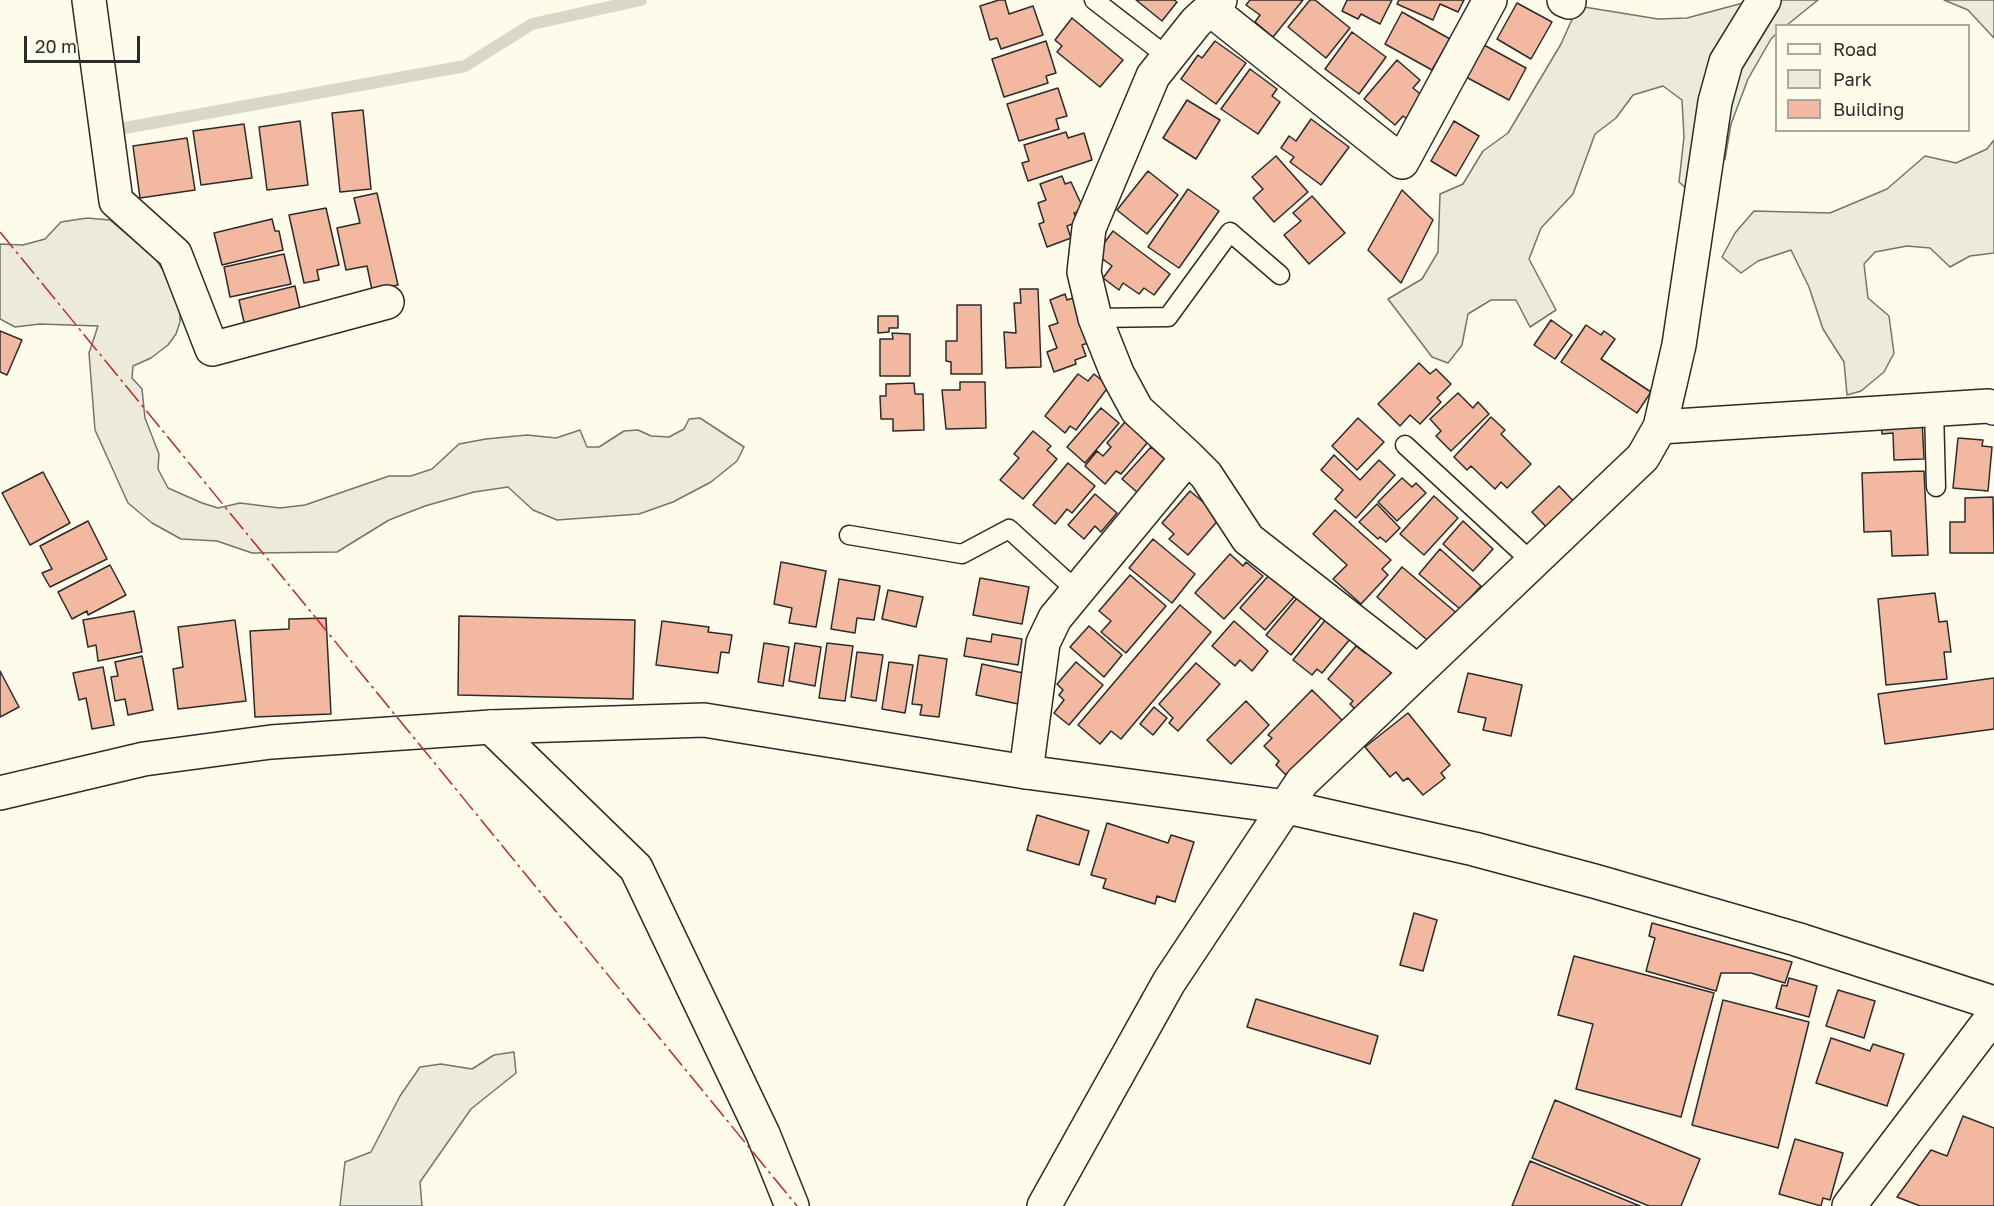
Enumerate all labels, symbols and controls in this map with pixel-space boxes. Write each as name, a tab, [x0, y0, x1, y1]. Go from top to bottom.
scale bar	[27, 24, 142, 62]
legend	[1775, 24, 1970, 132]
text: 20 m	[35, 35, 77, 57]
text: Road	[1833, 38, 1877, 60]
text: Park	[1833, 68, 1872, 90]
text: Building	[1833, 98, 1904, 120]

